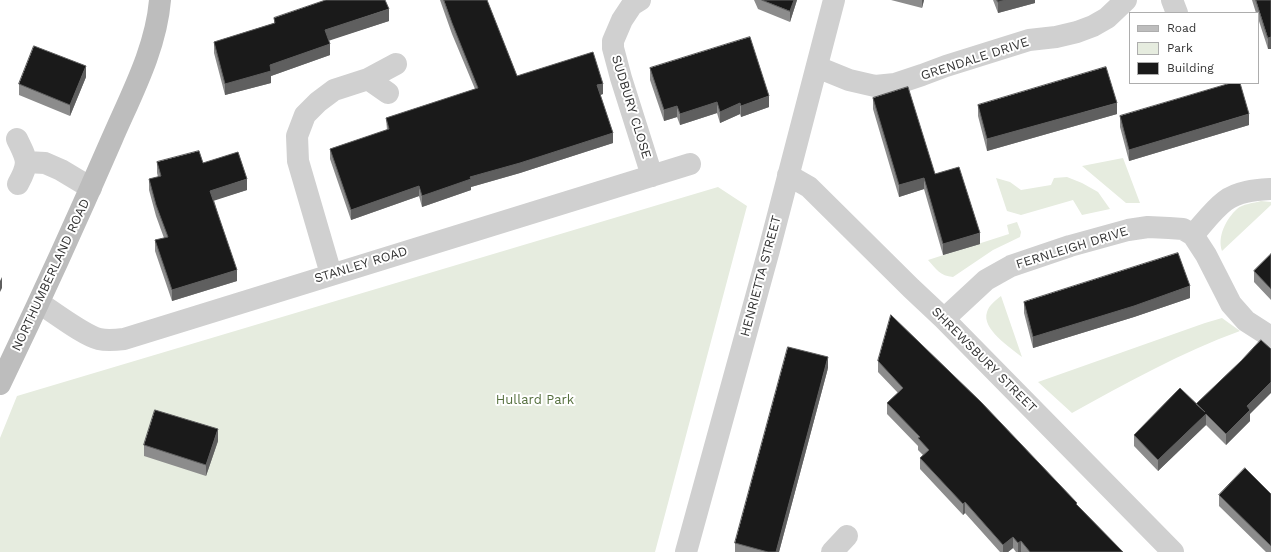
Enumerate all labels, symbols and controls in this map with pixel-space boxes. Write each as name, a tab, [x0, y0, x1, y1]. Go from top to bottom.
legend	[1129, 12, 1259, 84]
text: Road	[1167, 21, 1196, 35]
street label: GRENDALE DRIVE	[919, 34, 1031, 84]
text: Park	[1167, 41, 1193, 55]
street label: SUDBURY CLOSE	[608, 53, 654, 161]
text: Building	[1167, 61, 1214, 75]
street label: NORTHUMBERLAND ROAD	[9, 196, 93, 354]
street label: HENRIETTA STREET	[737, 214, 785, 338]
street label: FERNLEIGH DRIVE	[1014, 224, 1130, 272]
street label: STANLEY ROAD	[313, 243, 409, 287]
street label: SHREWSBURY STREET	[928, 304, 1040, 416]
park label: Hullard Park	[496, 392, 574, 408]

